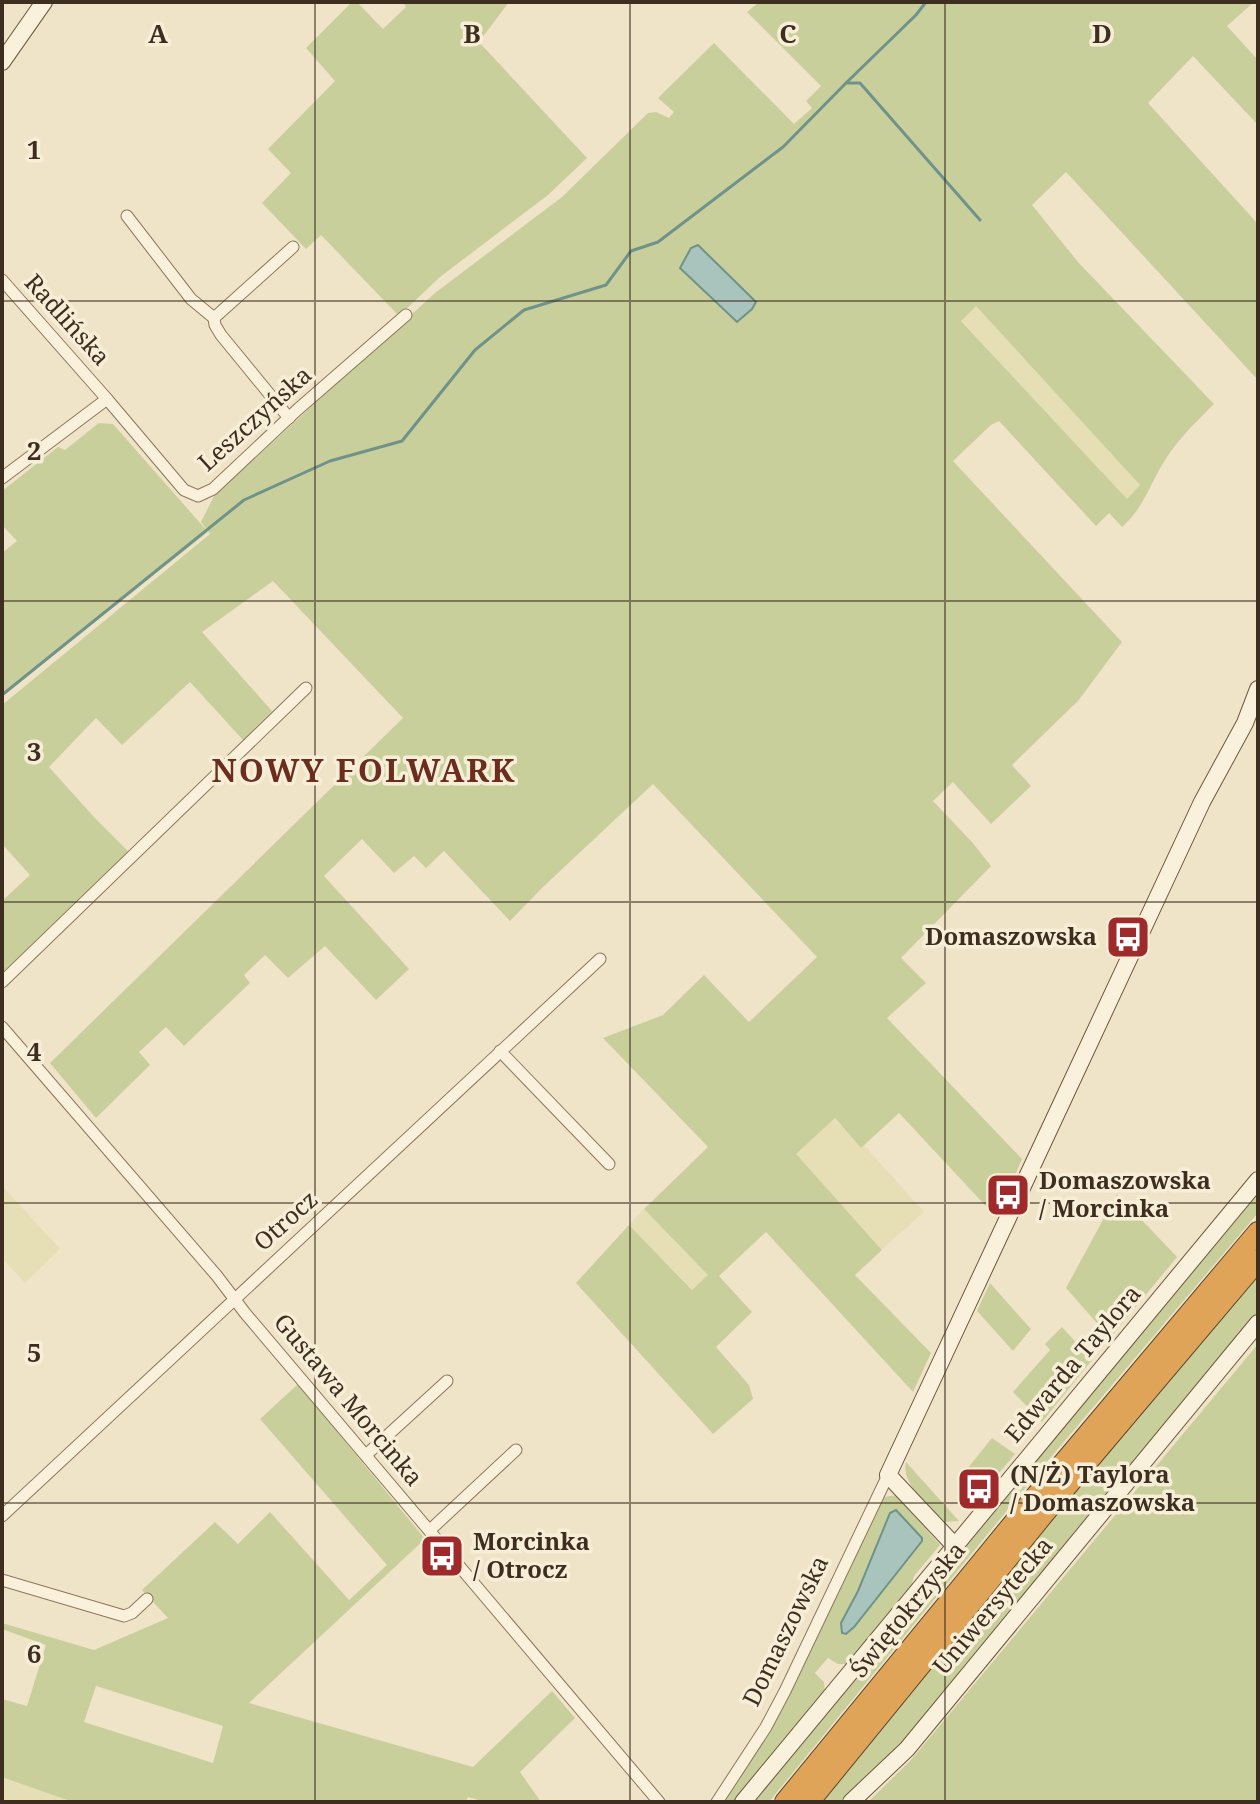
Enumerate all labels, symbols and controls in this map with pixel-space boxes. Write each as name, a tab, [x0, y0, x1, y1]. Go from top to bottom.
text: A	[148, 15, 168, 51]
text: B	[463, 15, 481, 51]
text: C	[779, 15, 797, 51]
text: D	[1092, 15, 1112, 51]
text: 1	[27, 131, 41, 167]
street label: Radlińska	[18, 266, 118, 372]
street label: Leszczyńska	[190, 358, 318, 478]
text: 2	[27, 432, 41, 468]
text: 3	[27, 733, 41, 769]
district label: NOWY FOLWARK	[211, 748, 517, 791]
bus stop icon: Domaszowska	[1104, 913, 1152, 961]
place label: Domaszowska	[925, 919, 1097, 952]
text: 4	[27, 1033, 42, 1069]
place label: Domaszowska / Morcinka	[1039, 1163, 1211, 1224]
bus stop icon: Domaszowska / Morcinka	[984, 1171, 1032, 1219]
street label: Otrocz	[246, 1182, 324, 1257]
street label: Edwarda Taylora	[996, 1277, 1147, 1449]
street label: Gustawa Morcinka	[267, 1306, 431, 1492]
text: 5	[27, 1334, 41, 1370]
place label: (N/Ż) Taylora / Domaszowska	[1010, 1457, 1195, 1518]
bus stop icon: (N/Ż) Taylora / Domaszowska	[955, 1465, 1003, 1513]
place label: Morcinka / Otrocz	[473, 1524, 590, 1585]
street label: Uniwersytecka	[924, 1529, 1059, 1681]
bus stop icon: Morcinka / Otrocz	[418, 1532, 466, 1580]
street label: Świętokrzyska	[842, 1534, 972, 1684]
street label: Domaszowska	[734, 1550, 835, 1711]
text: 6	[27, 1635, 41, 1671]

